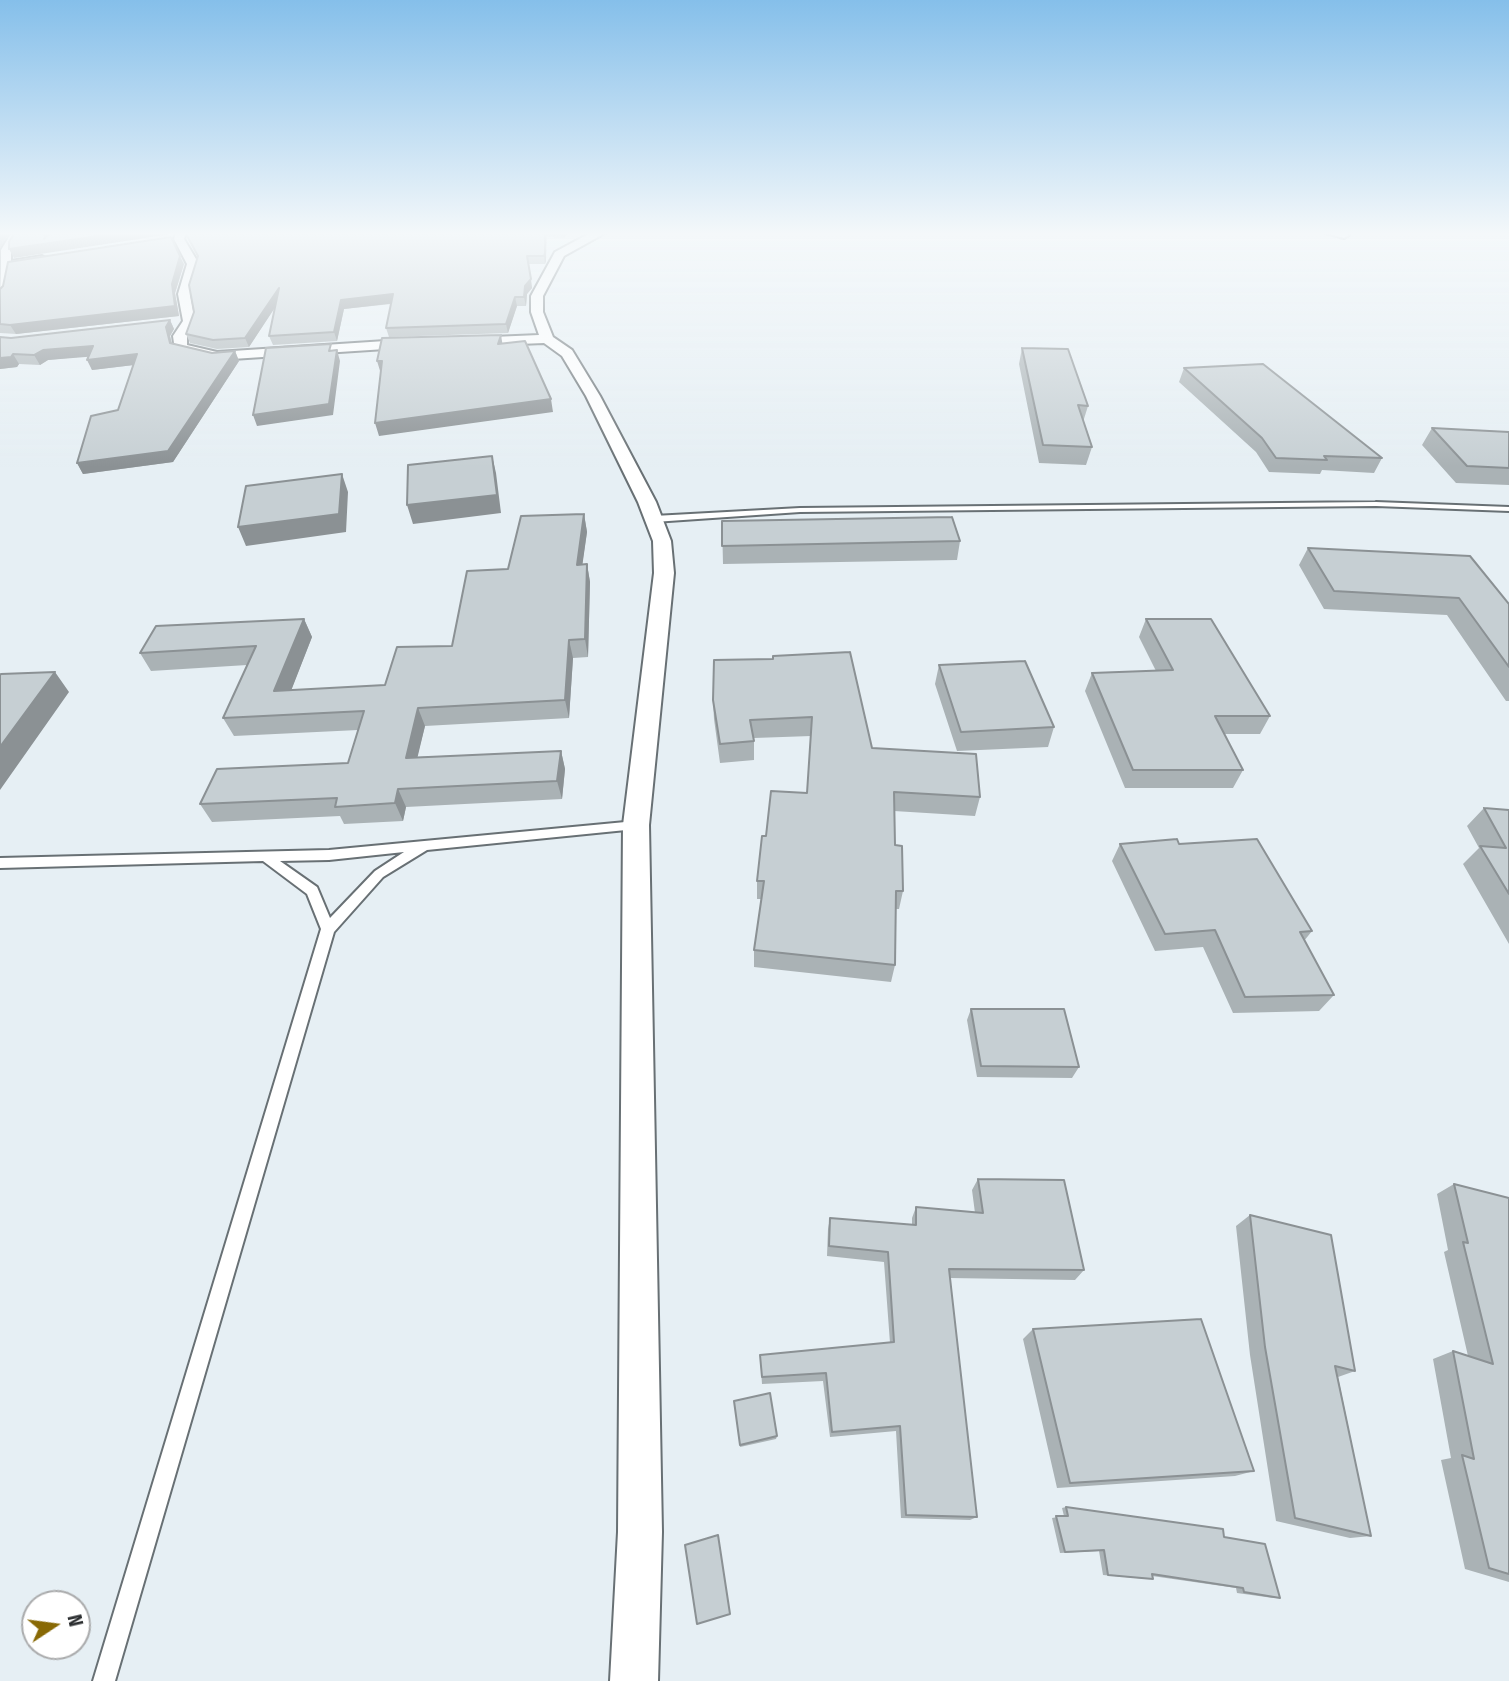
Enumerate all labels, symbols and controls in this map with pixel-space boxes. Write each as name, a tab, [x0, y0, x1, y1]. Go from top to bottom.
north arrow	[21, 1590, 91, 1660]
text: N	[63, 1612, 87, 1629]

